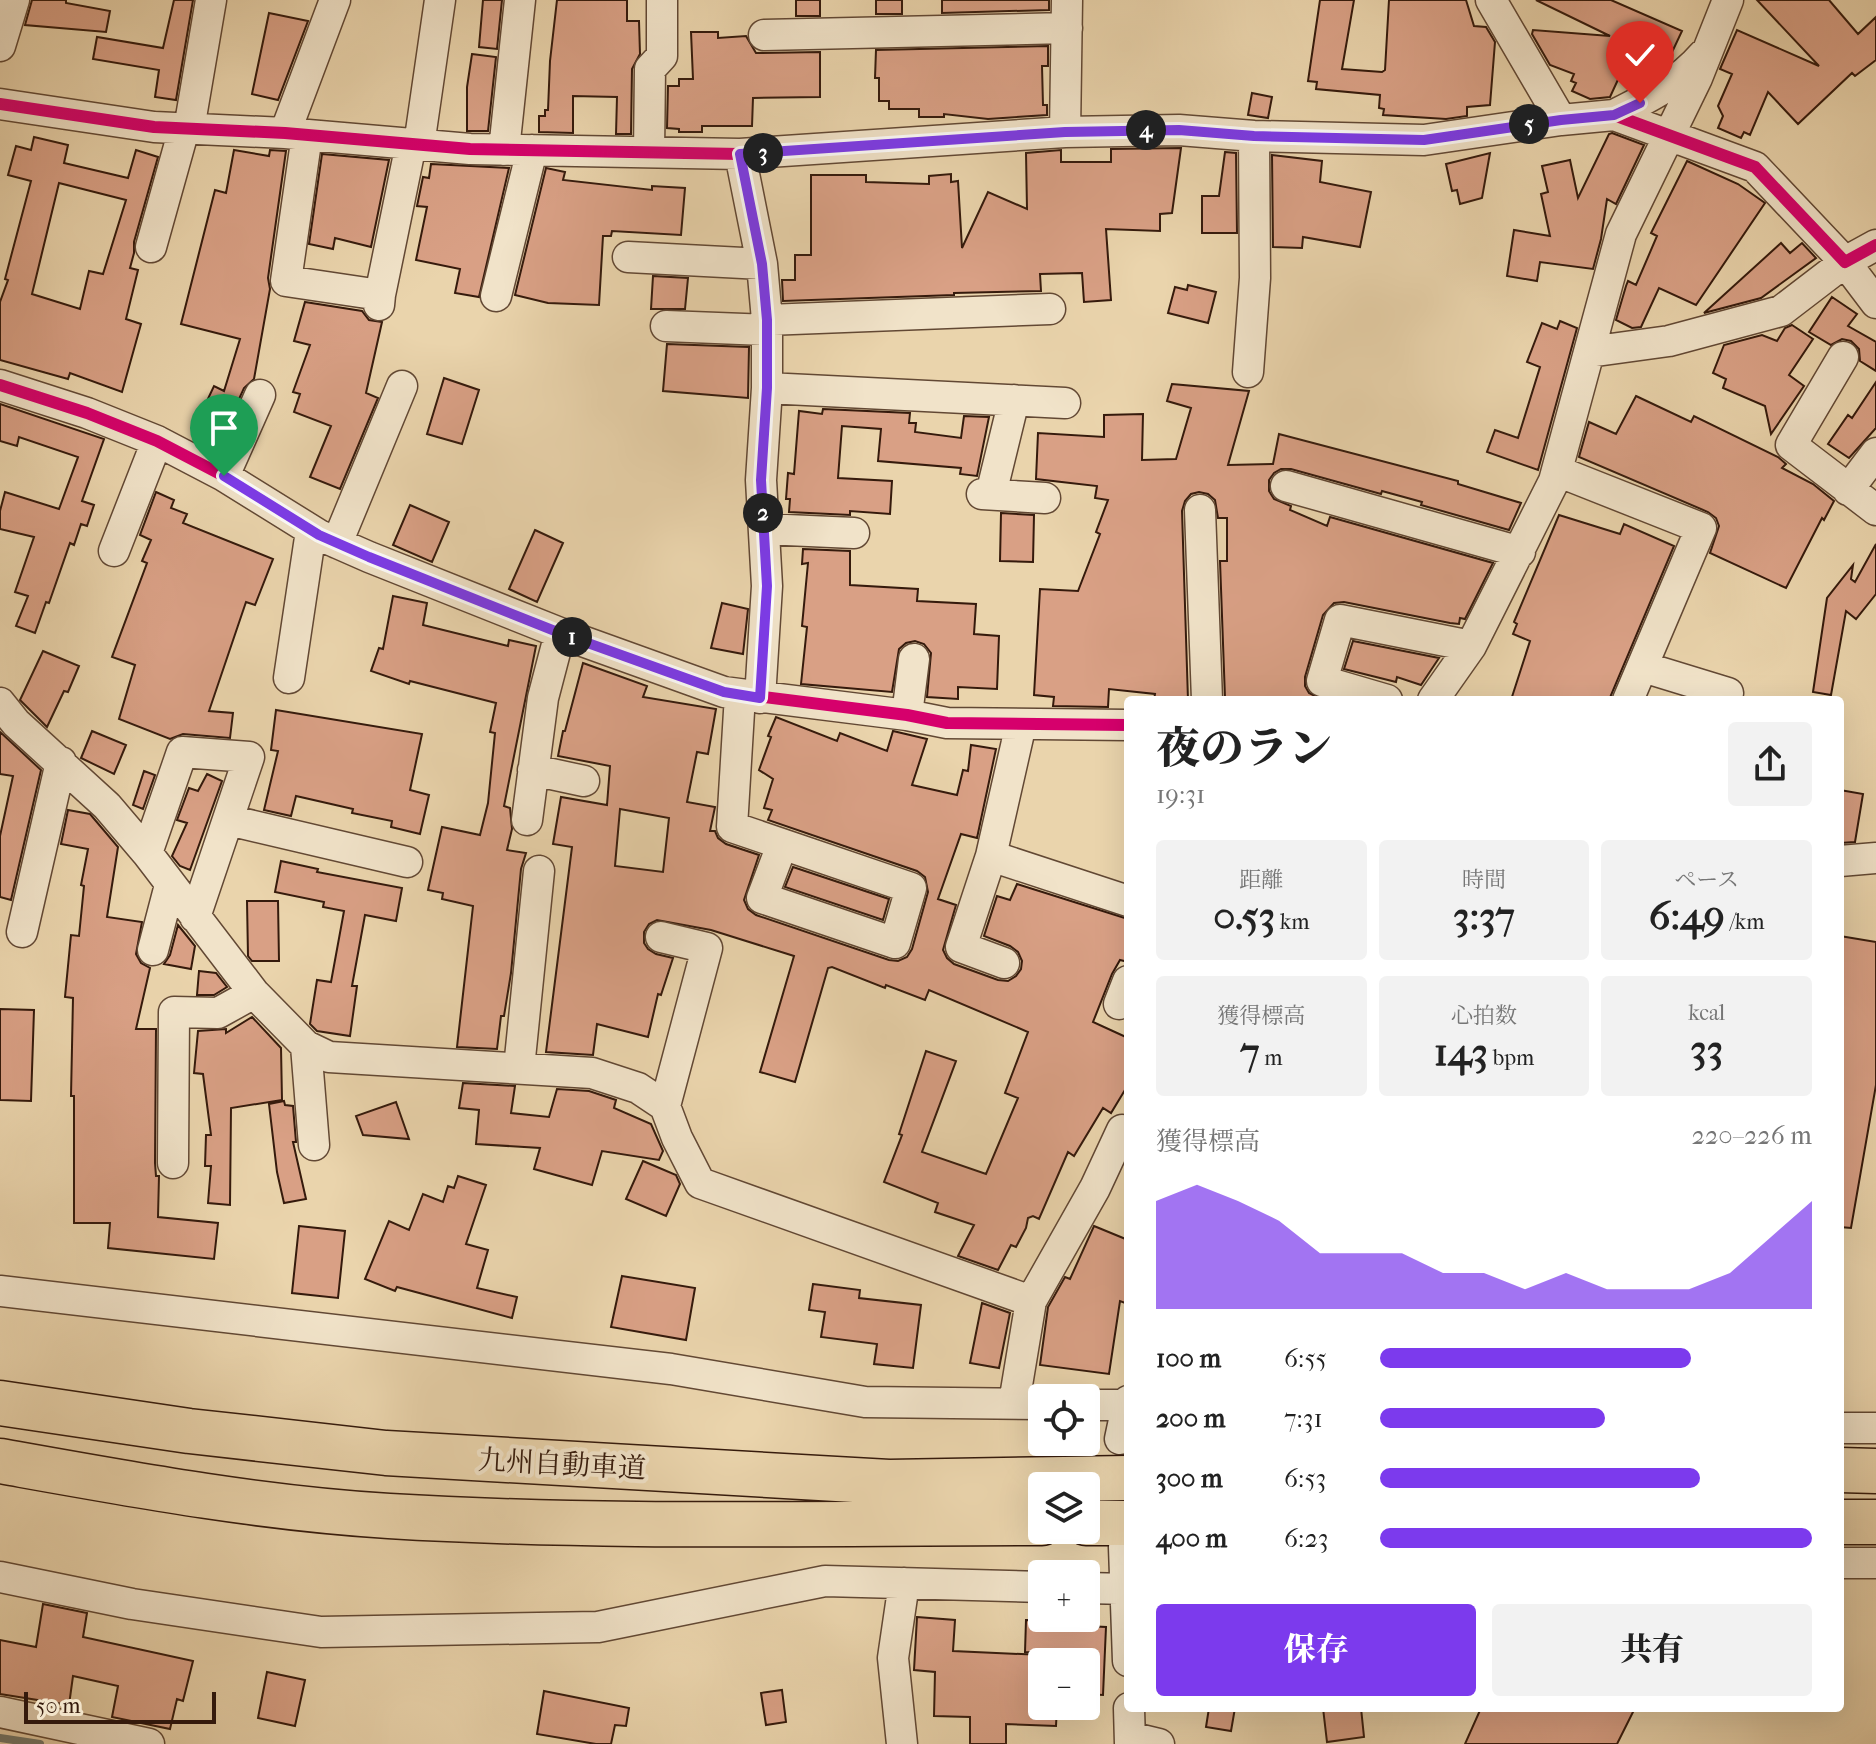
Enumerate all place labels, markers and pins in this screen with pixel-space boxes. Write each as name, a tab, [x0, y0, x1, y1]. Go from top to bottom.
pin	[1606, 21, 1674, 103]
pin: 5	[1509, 104, 1549, 144]
pin: 4	[1126, 110, 1166, 150]
pin: 3	[743, 133, 783, 173]
pin	[190, 394, 258, 476]
pin: 2	[743, 493, 783, 533]
pin: 1	[552, 617, 592, 657]

